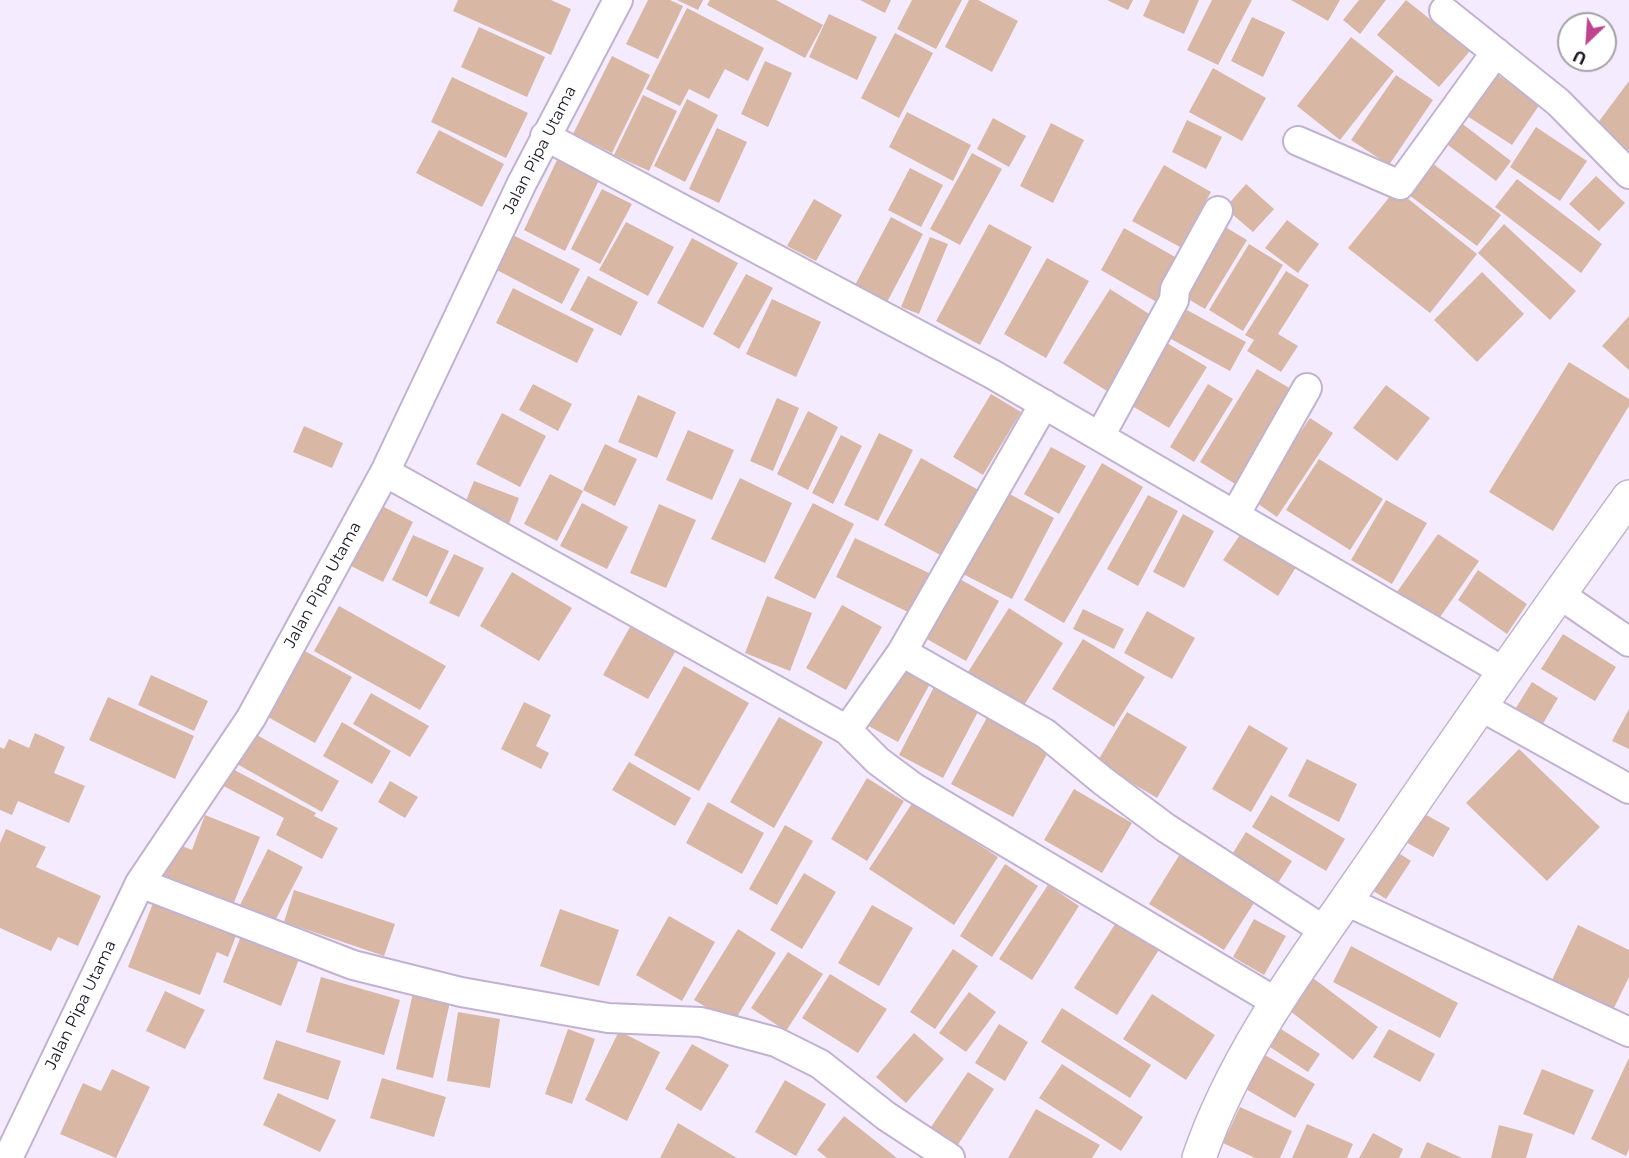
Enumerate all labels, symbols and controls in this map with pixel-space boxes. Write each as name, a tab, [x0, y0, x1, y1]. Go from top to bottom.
north arrow	[1557, 12, 1617, 72]
text: U	[1570, 46, 1590, 68]
street label: Jalan Pipa Utama	[499, 83, 581, 217]
street label: Jalan Pipa Utama	[280, 519, 366, 651]
street label: Jalan Pipa Utama	[41, 937, 121, 1073]

